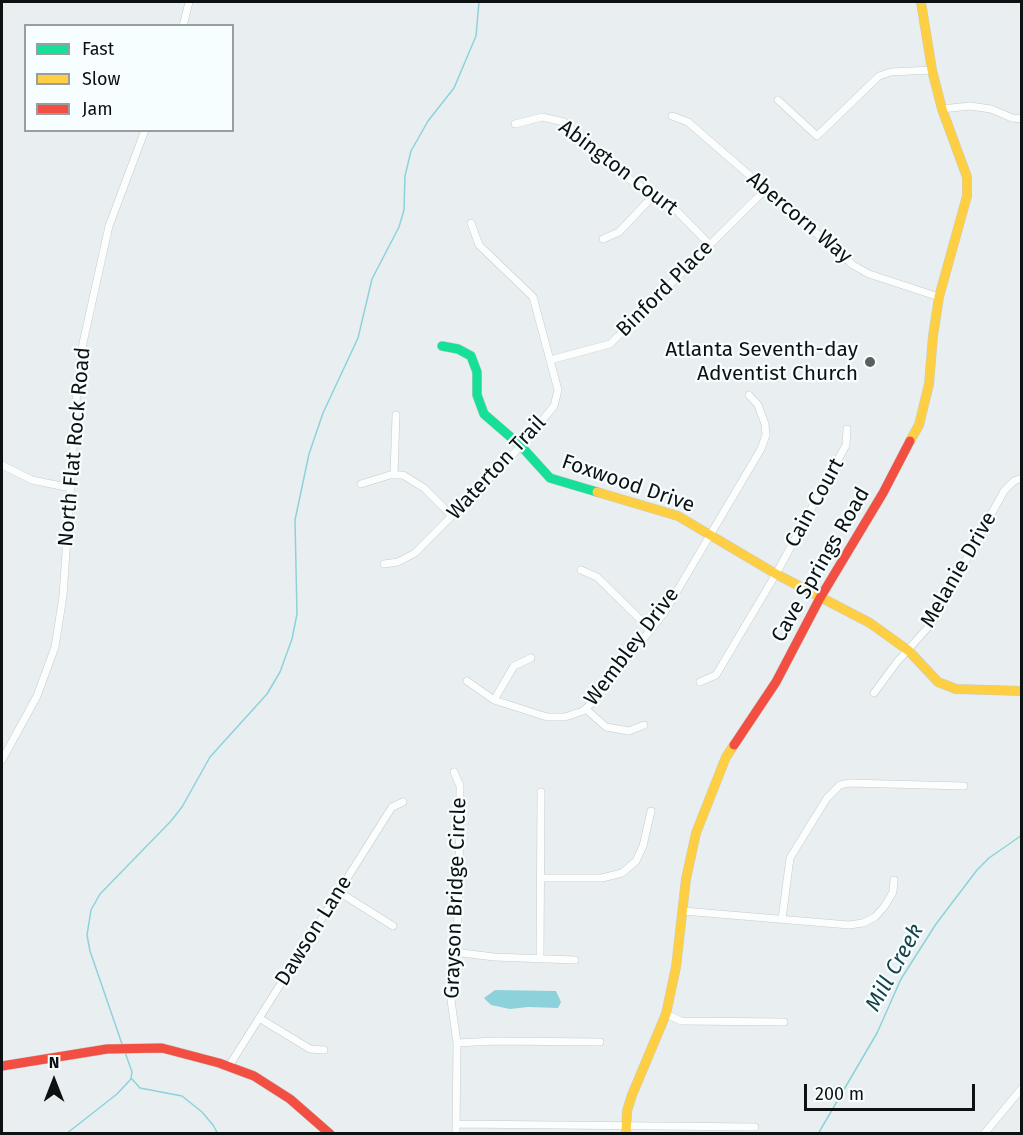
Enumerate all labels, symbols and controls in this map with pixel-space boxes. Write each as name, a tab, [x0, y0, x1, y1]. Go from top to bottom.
legend	[24, 24, 234, 132]
text: Fast	[82, 38, 114, 60]
text: Slow	[82, 68, 120, 90]
text: Jam	[82, 98, 113, 120]
street label: Abington Court	[553, 115, 683, 221]
street label: Abercorn Way	[741, 167, 857, 269]
street label: Binford Place	[611, 235, 719, 343]
place label: Atlanta Seventh-day Adventist Church	[665, 337, 858, 387]
street label: North Flat Rock Road	[54, 346, 96, 548]
marker: Atlanta Seventh-day Adventist Church	[863, 355, 877, 369]
street label: Waterton Trail	[442, 411, 552, 525]
street label: Foxwood Drive	[558, 449, 698, 519]
street label: Cain Court	[780, 454, 850, 552]
street label: Cave Springs Road	[766, 483, 876, 647]
street label: Melanie Drive	[916, 508, 1002, 632]
street label: Wembley Drive	[579, 583, 685, 711]
street label: Grayson Bridge Circle	[440, 797, 472, 999]
street label: Dawson Lane	[270, 871, 358, 991]
water label: Mill Creek	[860, 920, 930, 1016]
north arrow	[24, 1051, 84, 1111]
text: N	[49, 1053, 59, 1072]
scale bar	[807, 1072, 978, 1110]
text: 200 m	[815, 1083, 864, 1105]

